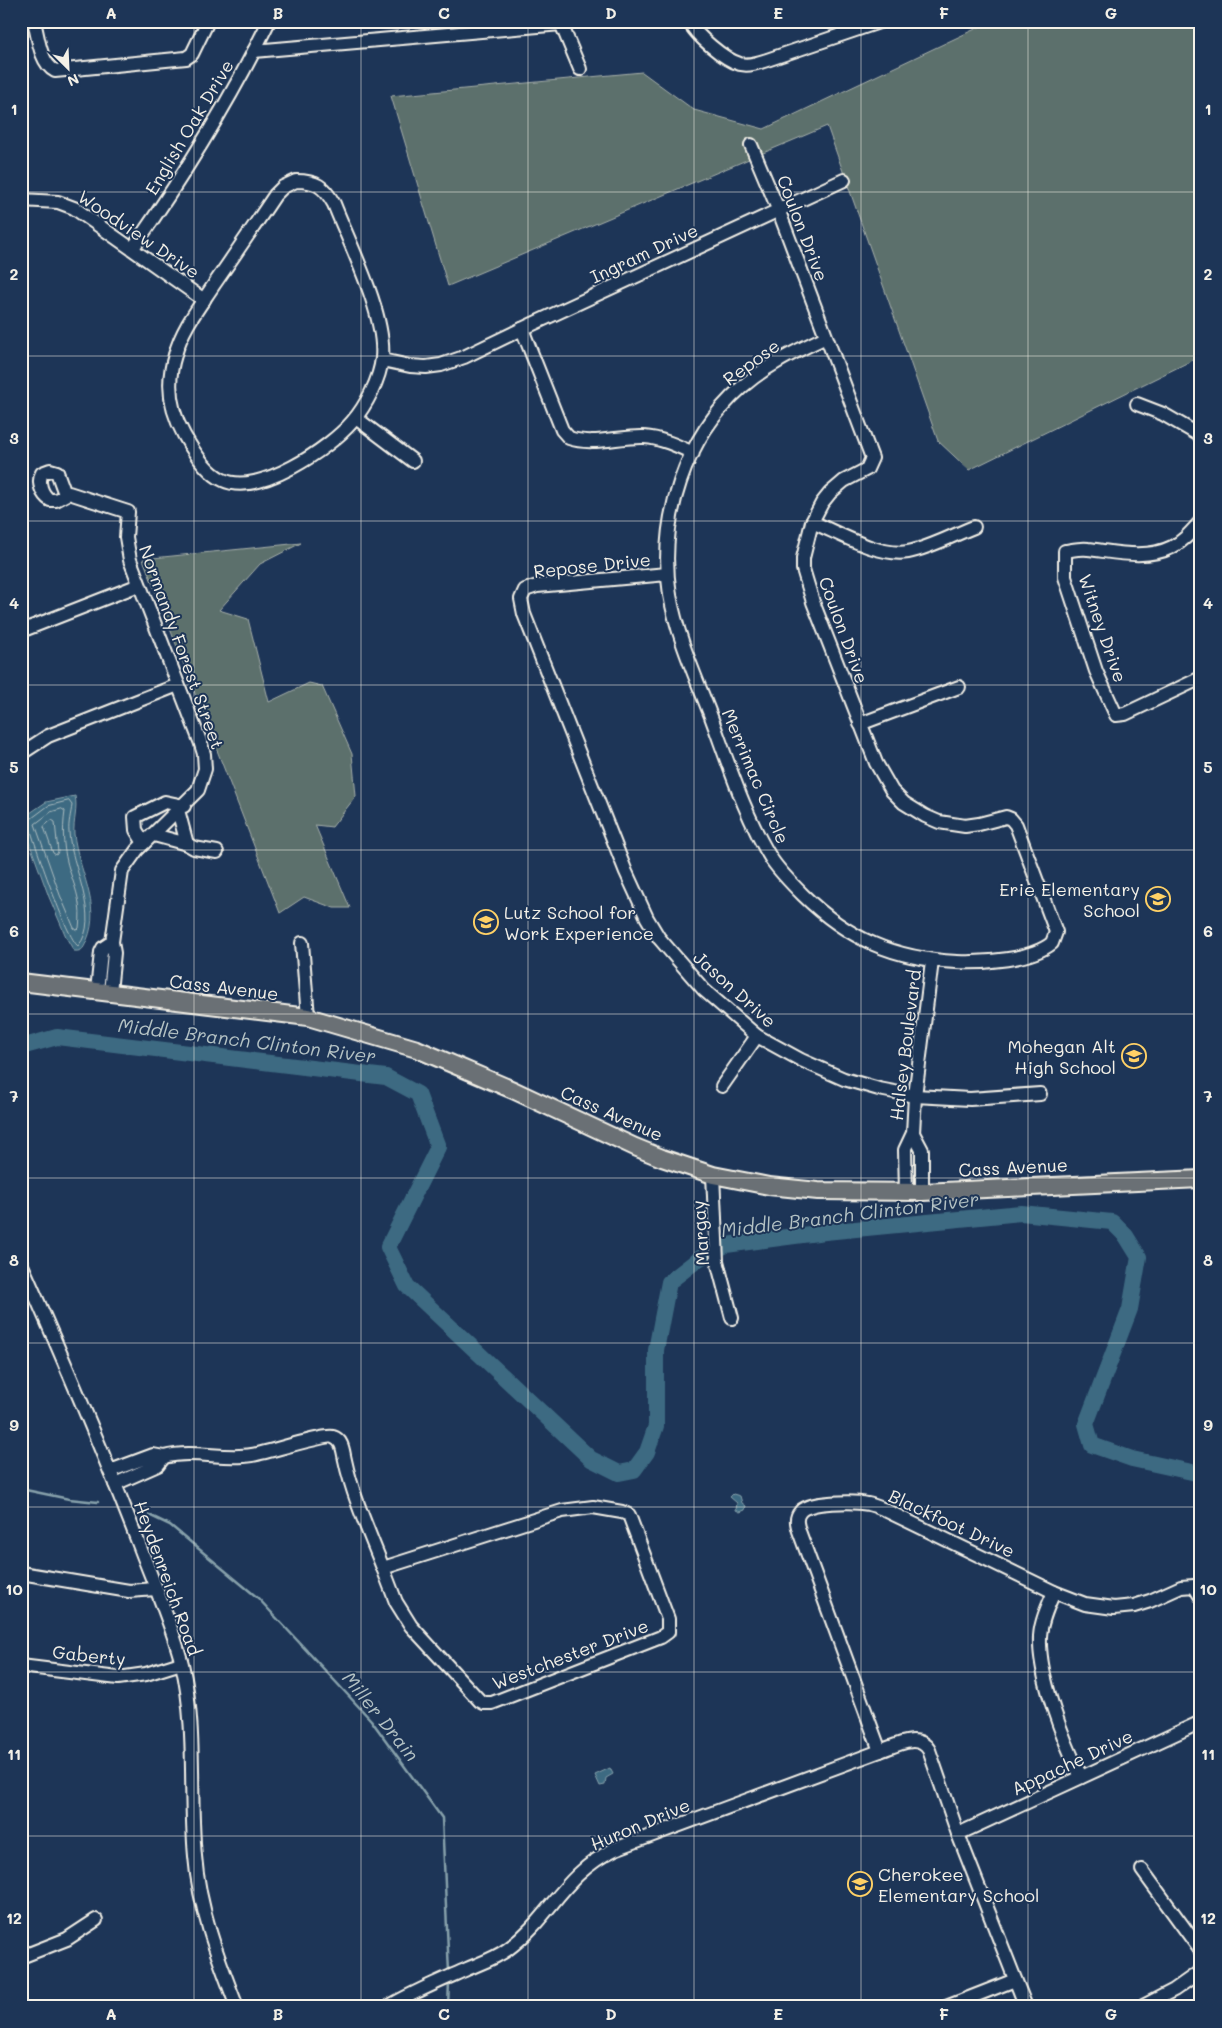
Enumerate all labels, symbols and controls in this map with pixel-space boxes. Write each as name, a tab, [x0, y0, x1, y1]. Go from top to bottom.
text: A	[105, 2, 117, 23]
text: B	[273, 2, 283, 23]
text: C	[438, 2, 450, 23]
text: D	[605, 2, 617, 23]
text: E	[773, 2, 783, 23]
text: F	[939, 2, 949, 23]
text: G	[1105, 2, 1117, 23]
north arrow	[42, 42, 92, 92]
street label: English Oak Drive	[139, 55, 239, 199]
text: N	[65, 69, 82, 91]
text: 1	[10, 98, 18, 119]
text: 1	[1204, 98, 1212, 119]
street label: Coulon Drive	[772, 171, 834, 285]
street label: Woodview Drive	[73, 184, 205, 284]
street label: Ingram Drive	[586, 218, 702, 288]
text: 2	[10, 263, 19, 284]
text: 2	[1204, 263, 1213, 284]
street label: Repose	[718, 333, 784, 391]
text: 3	[9, 427, 19, 448]
text: 3	[1203, 427, 1213, 448]
street label: Normandy Forest Street	[134, 542, 230, 752]
street label: Repose Drive	[532, 547, 652, 583]
street label: Witney Drive	[1073, 571, 1133, 685]
street label: Coulon Drive	[814, 573, 874, 687]
text: 4	[9, 592, 19, 613]
text: 4	[1203, 592, 1213, 613]
street label: Merrimac Circle	[717, 705, 795, 847]
text: 5	[9, 756, 19, 777]
text: 5	[1203, 756, 1213, 777]
place label: Erie Elementary School	[999, 877, 1140, 922]
school or university icon: Erie Elementary School	[1145, 886, 1171, 912]
place label: Lutz School for Work Experience	[504, 900, 654, 945]
school or university icon: Lutz School for Work Experience	[473, 909, 499, 935]
text: 6	[9, 920, 19, 941]
text: 6	[1203, 920, 1213, 941]
street label: Jason Drive	[688, 945, 782, 1033]
street label: Cass Avenue	[168, 968, 280, 1006]
street label: Halsey Boulevard	[884, 968, 926, 1122]
water label: Middle Branch Clinton River	[117, 1012, 377, 1068]
place label: Mohegan Alt High School	[1007, 1034, 1116, 1079]
school or university icon: Mohegan Alt High School	[1121, 1043, 1147, 1069]
street label: Cass Avenue	[557, 1080, 667, 1146]
text: 7	[10, 1085, 19, 1106]
text: 7	[1204, 1085, 1213, 1106]
street label: Cass Avenue	[958, 1152, 1068, 1182]
water label: Middle Branch Clinton River	[720, 1186, 980, 1242]
street label: Margay	[686, 1199, 714, 1267]
text: 8	[9, 1249, 19, 1270]
text: 8	[1203, 1249, 1213, 1270]
text: 9	[9, 1414, 19, 1435]
text: 9	[1203, 1414, 1213, 1435]
street label: Blackfoot Drive	[885, 1483, 1019, 1563]
street label: Heydenreich Road	[129, 1497, 207, 1659]
text: 10	[5, 1578, 23, 1599]
text: 10	[1199, 1578, 1217, 1599]
street label: Westchester Drive	[488, 1613, 652, 1695]
street label: Gaberty	[51, 1639, 127, 1671]
water label: Miller Drain	[337, 1666, 425, 1766]
street label: Appache Drive	[1008, 1723, 1136, 1801]
text: 11	[7, 1743, 21, 1764]
text: 11	[1201, 1743, 1215, 1764]
street label: Huron Drive	[587, 1792, 693, 1856]
place label: Cherokee Elementary School	[878, 1862, 1040, 1907]
school or university icon: Cherokee Elementary School	[847, 1871, 873, 1897]
text: 12	[6, 1907, 22, 1928]
text: 12	[1200, 1907, 1216, 1928]
text: A	[105, 2003, 117, 2024]
text: B	[273, 2003, 283, 2024]
text: C	[438, 2003, 450, 2024]
text: D	[605, 2003, 617, 2024]
text: E	[773, 2003, 783, 2024]
text: F	[939, 2003, 949, 2024]
text: G	[1105, 2003, 1117, 2024]

